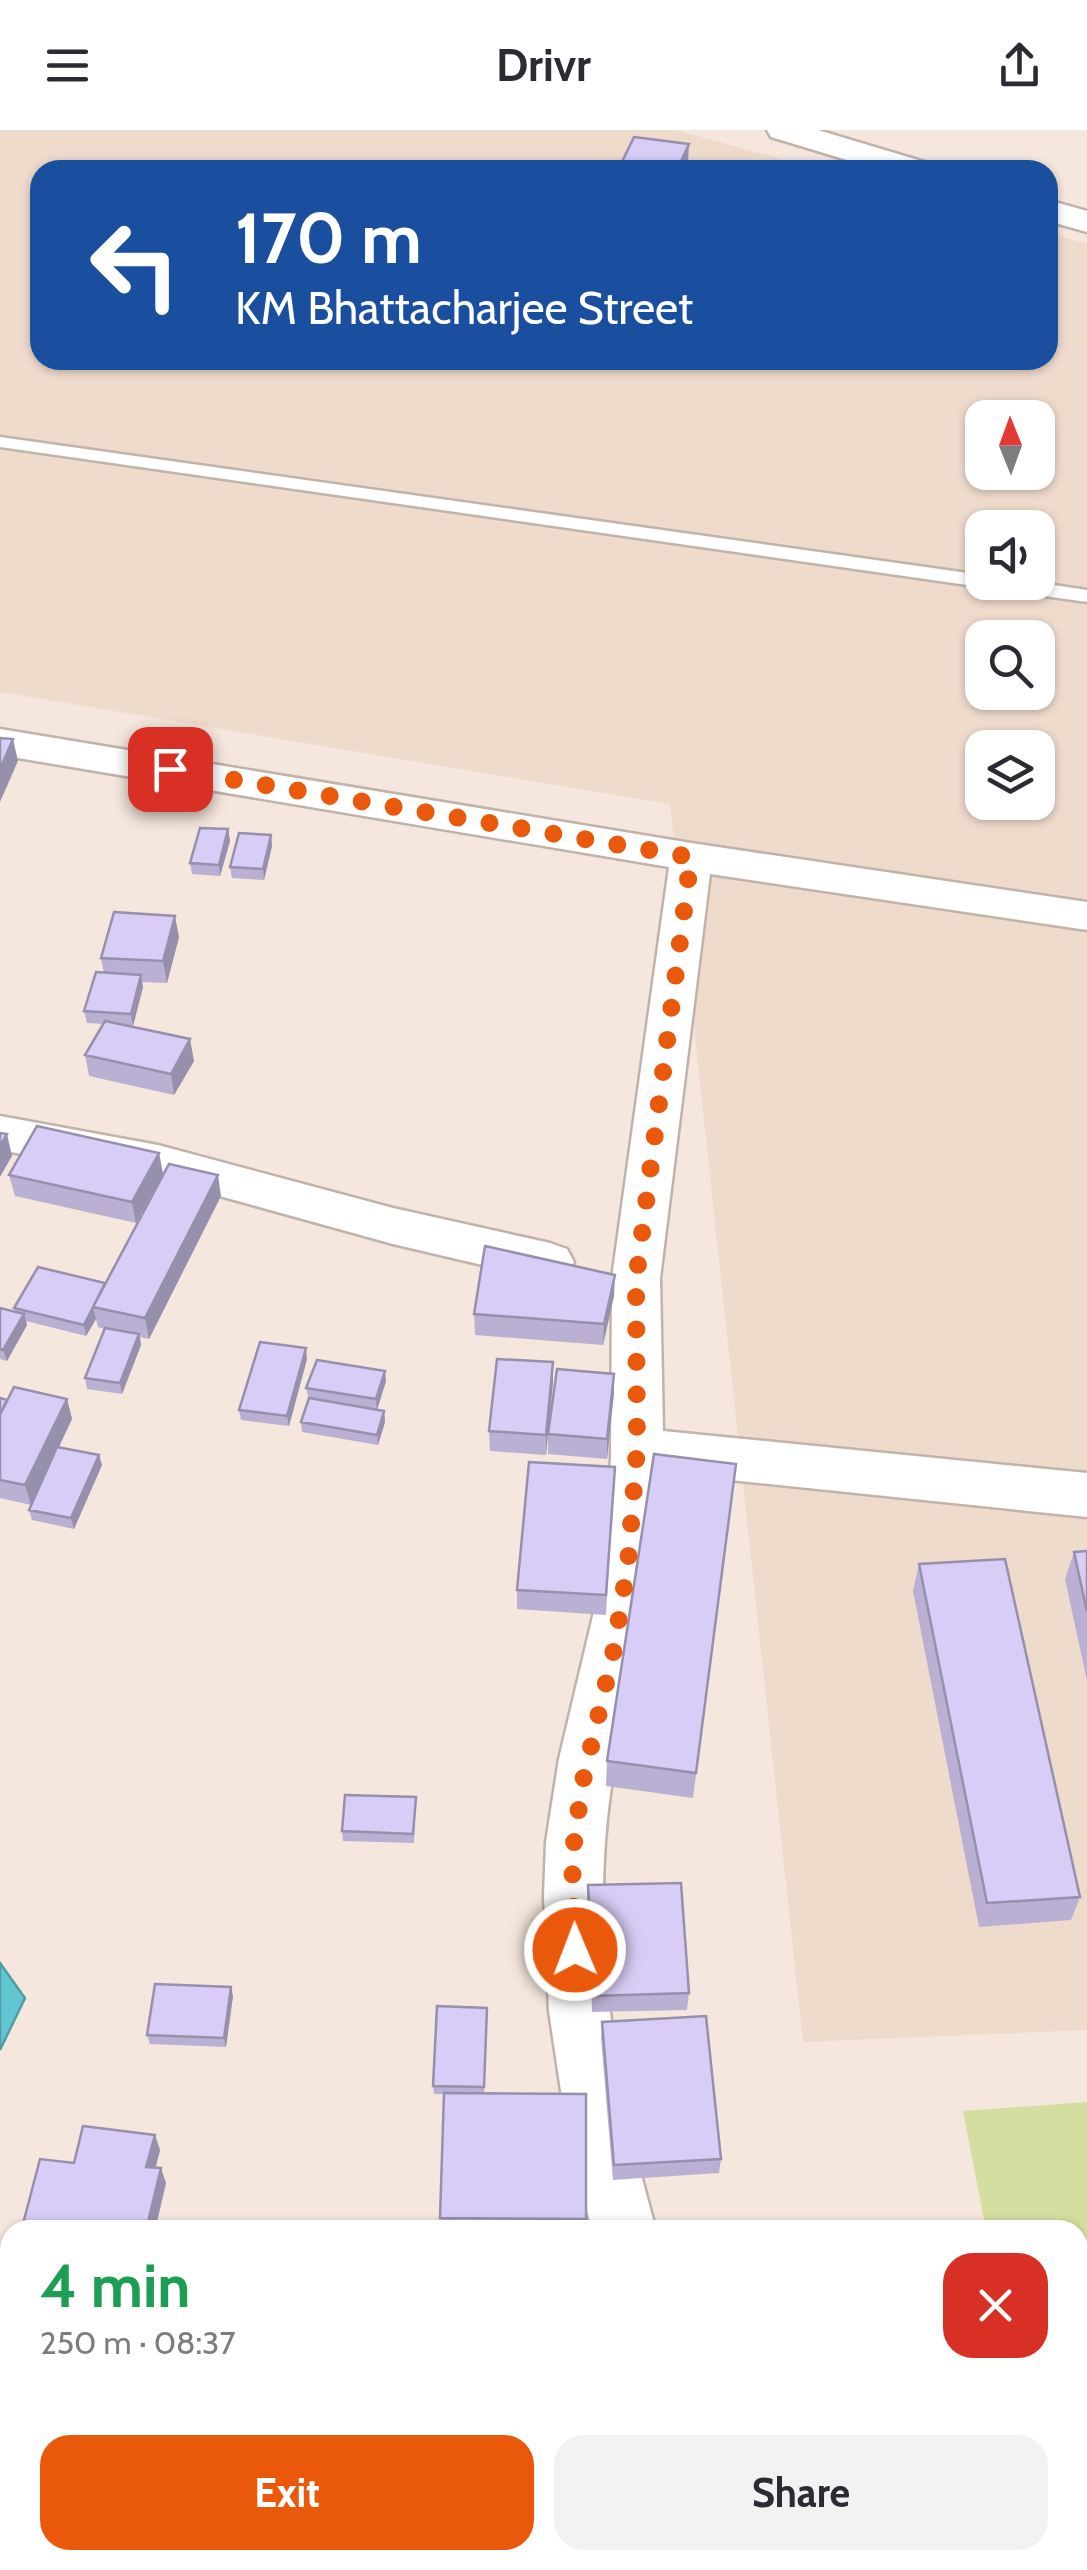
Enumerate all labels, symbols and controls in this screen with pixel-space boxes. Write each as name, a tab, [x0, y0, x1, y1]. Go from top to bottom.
icon: menu	[40, 38, 95, 93]
text: Drivr	[496, 38, 591, 92]
icon: share	[992, 38, 1047, 93]
text: 170 m	[235, 195, 422, 281]
icon: left	[70, 200, 200, 330]
text: KM Bhattacharjee Street	[235, 281, 693, 335]
north arrow	[965, 400, 1055, 490]
map controls	[965, 400, 1055, 820]
button: sound	[965, 510, 1055, 600]
button: search	[965, 620, 1055, 710]
pin	[128, 727, 213, 812]
button: layers	[965, 730, 1055, 820]
icon: arrive	[143, 742, 198, 797]
position arrow	[523, 1898, 627, 2002]
text: 4 min	[40, 2249, 190, 2322]
button: close	[943, 2253, 1048, 2358]
text: 250 m · 08:37	[40, 2323, 236, 2362]
button: Exit	[40, 2435, 534, 2550]
button: Share	[554, 2435, 1048, 2550]

